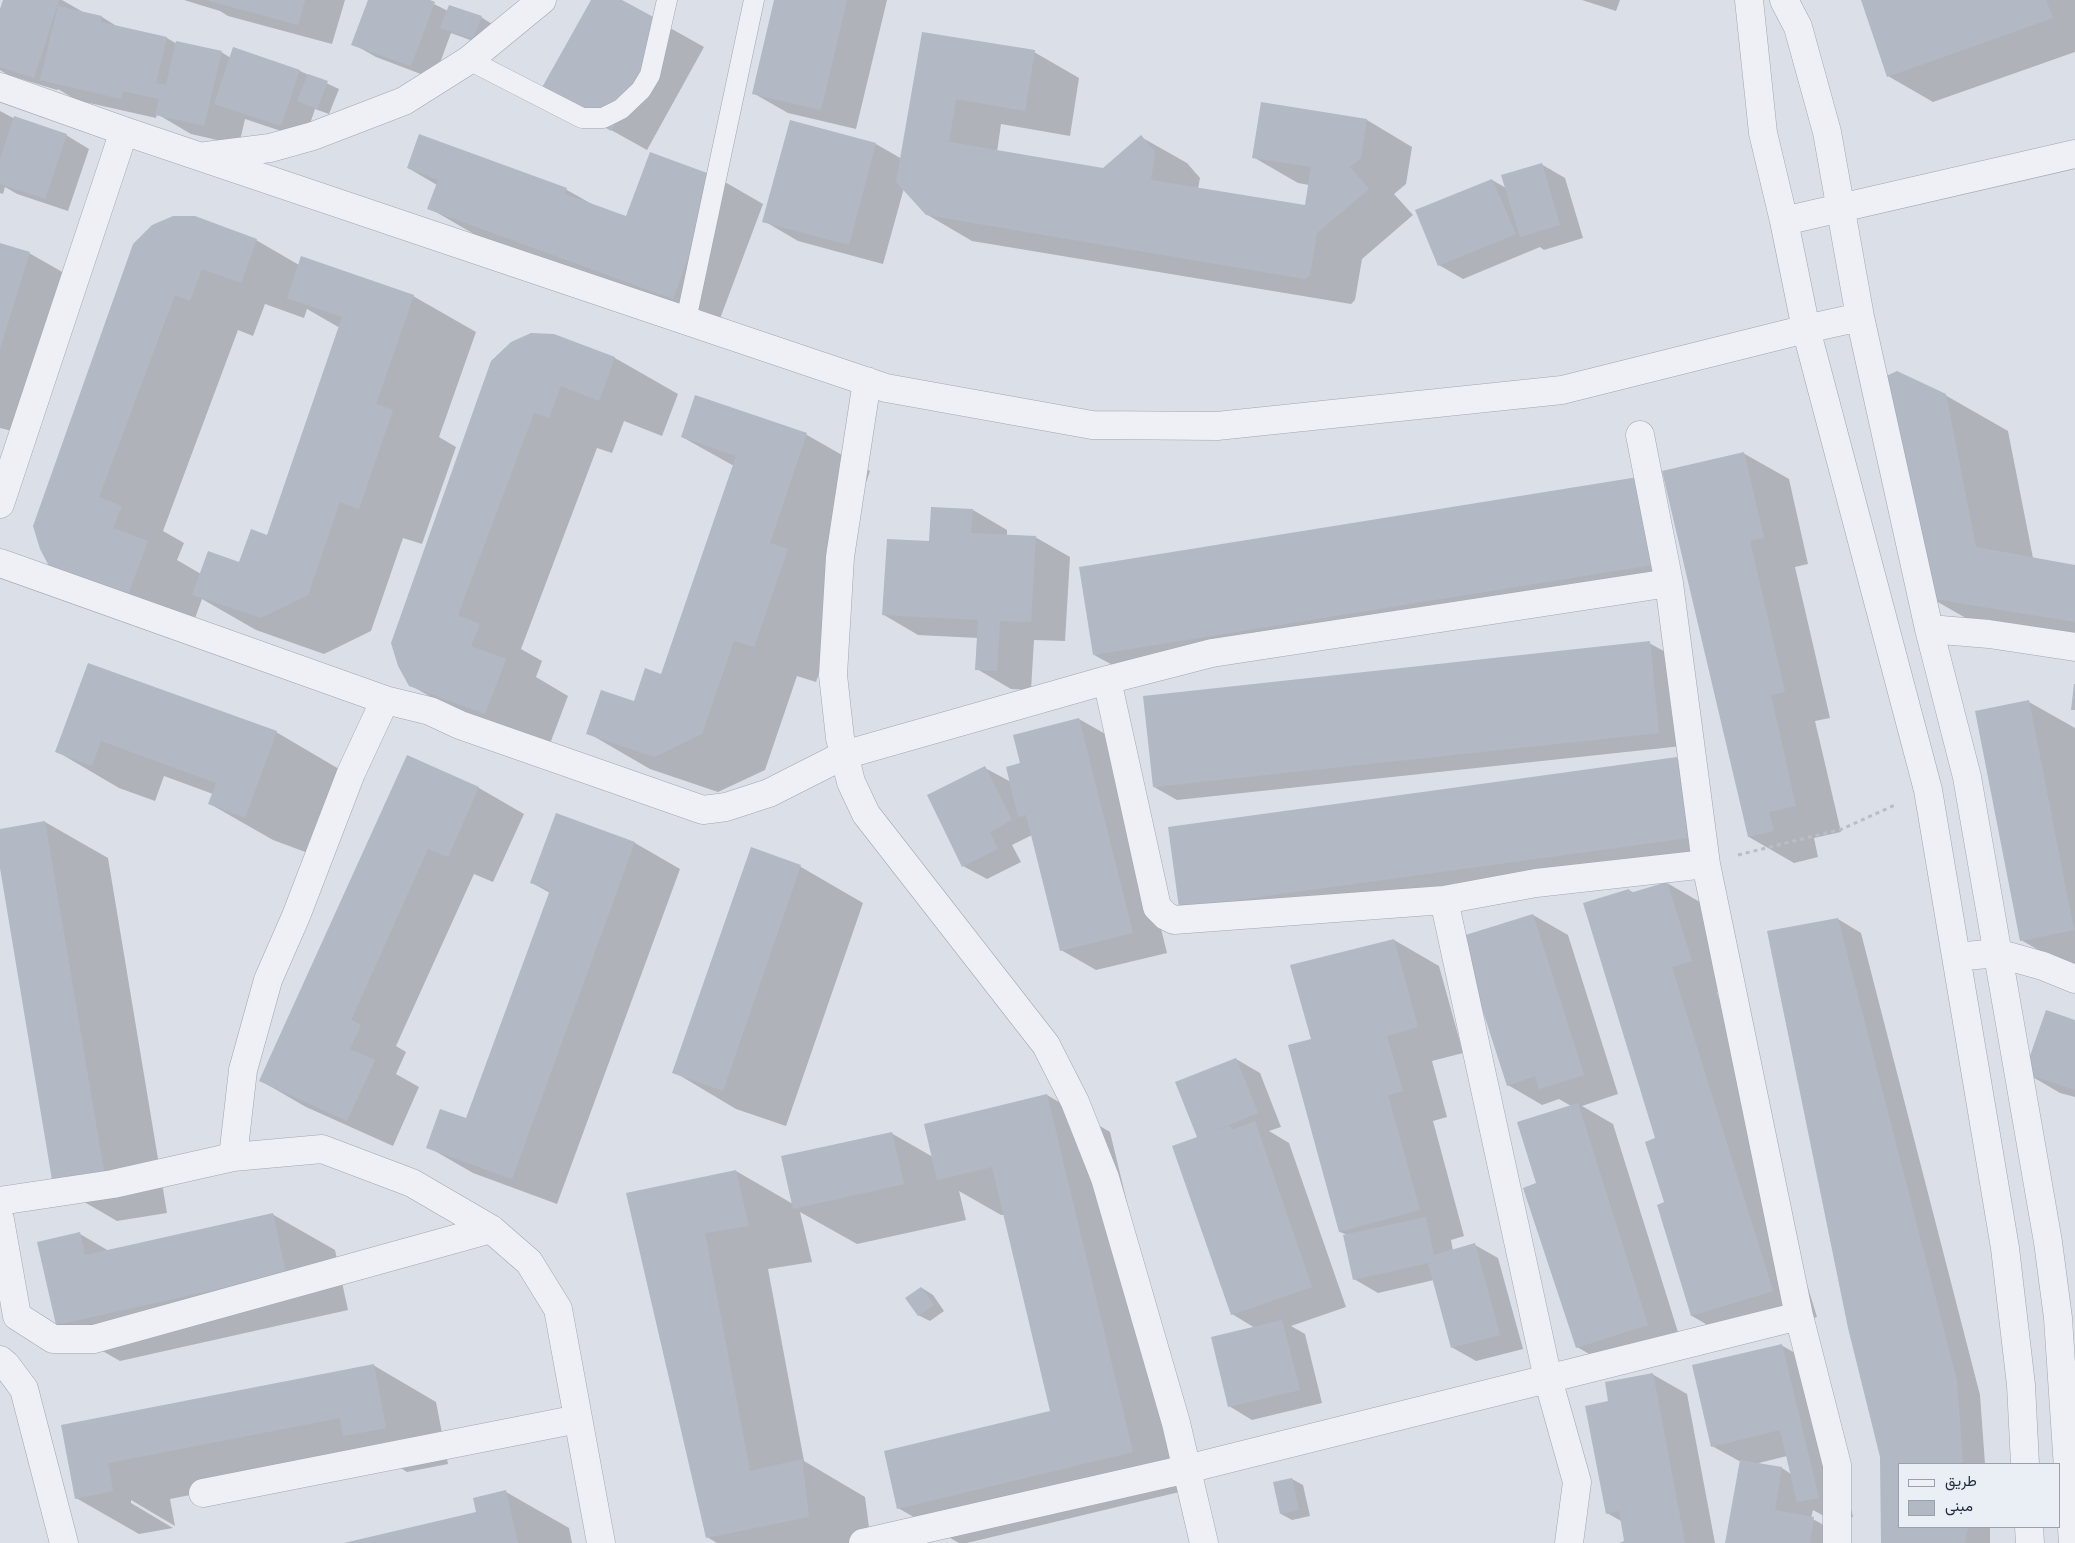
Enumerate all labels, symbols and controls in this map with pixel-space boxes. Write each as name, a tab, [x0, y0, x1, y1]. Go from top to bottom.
legend	[1898, 1463, 2060, 1528]
text: طريق	[1945, 1474, 1977, 1489]
text: مبنى	[1945, 1499, 1973, 1514]

